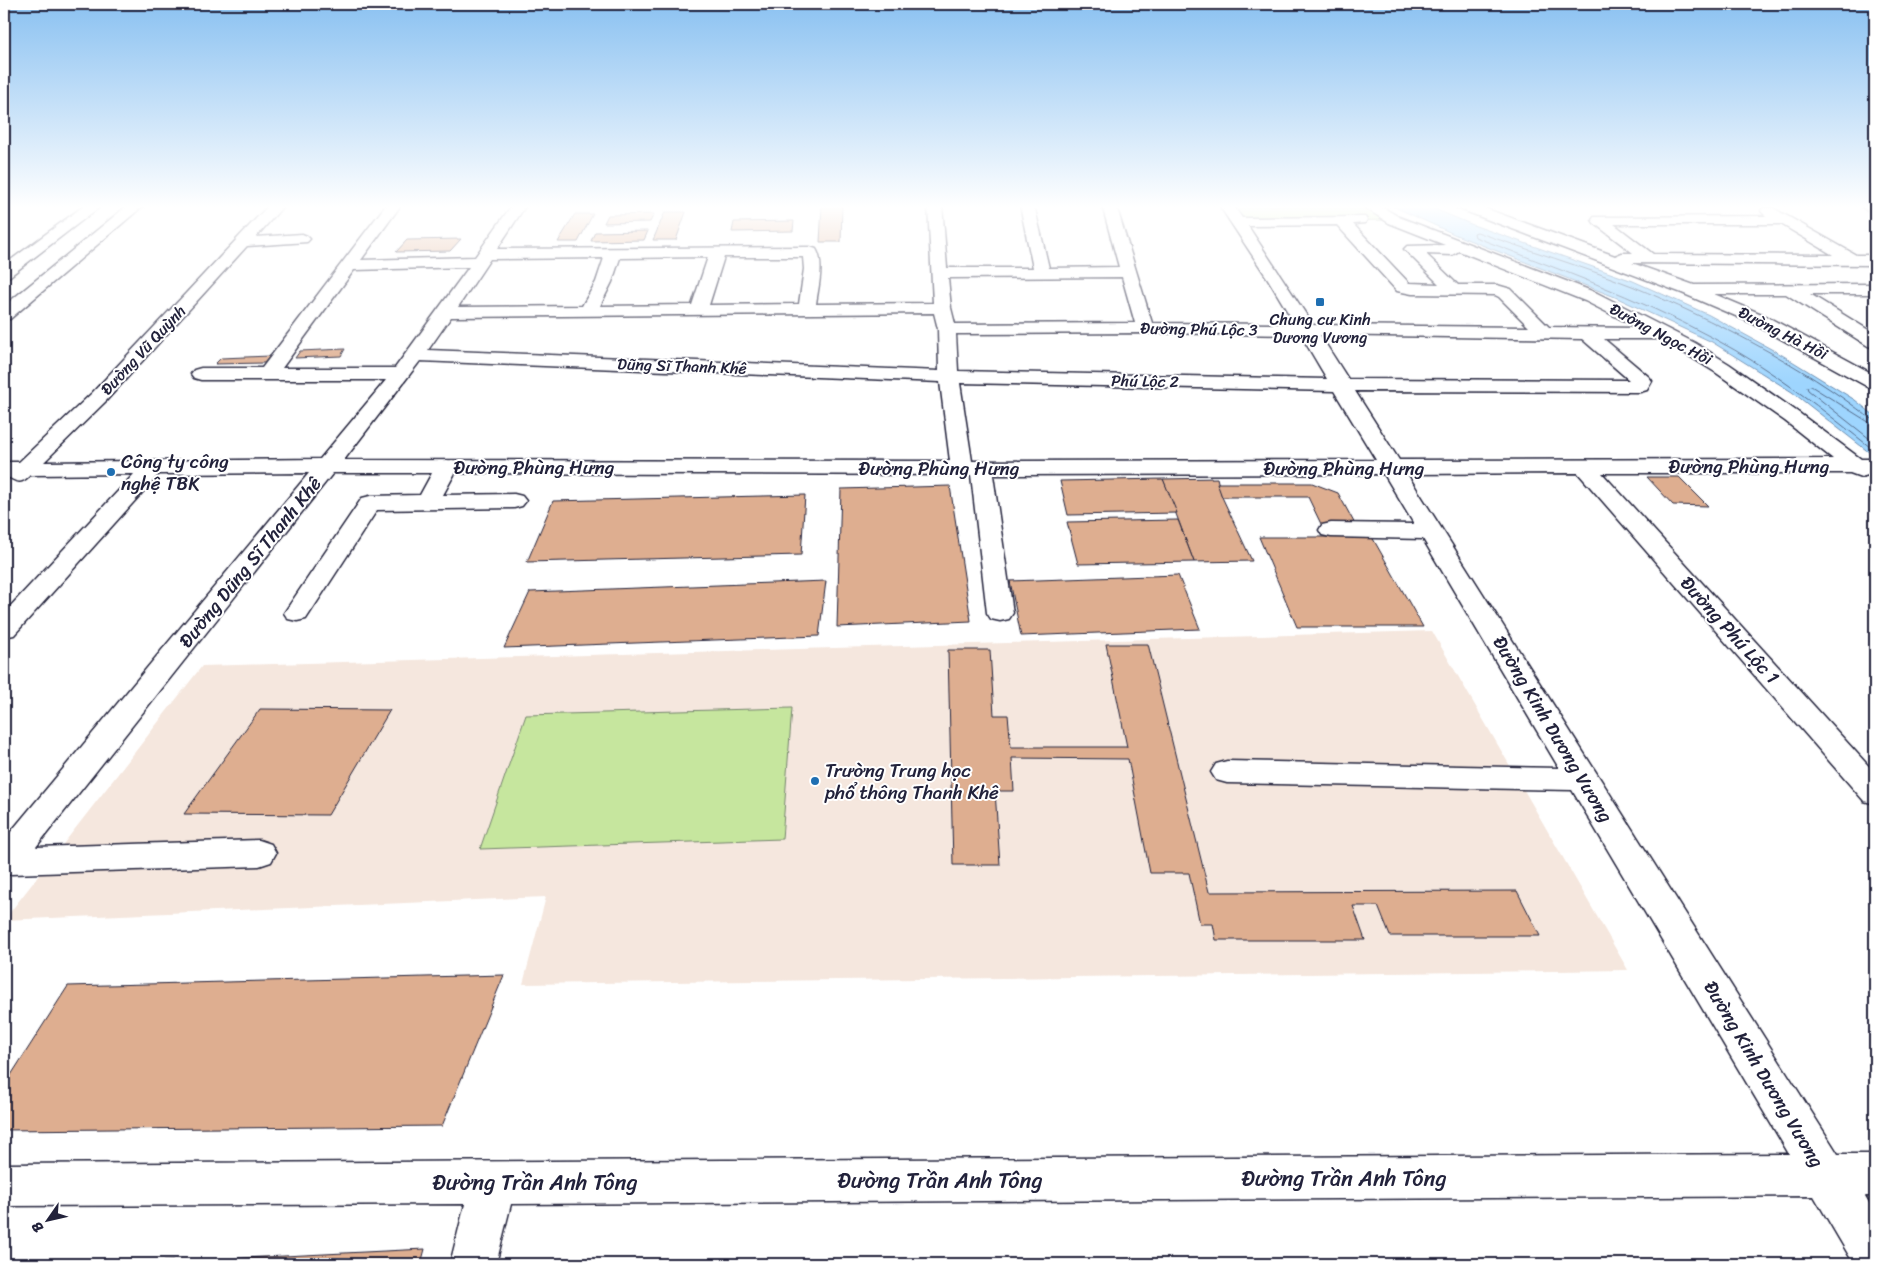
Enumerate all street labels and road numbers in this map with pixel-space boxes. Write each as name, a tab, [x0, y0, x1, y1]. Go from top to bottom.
street label: Đường Ngọc Hồi	[1604, 295, 1718, 374]
street label: Đường Vũ Quỳnh	[93, 298, 193, 402]
street label: Đường Hà Hồi	[1733, 298, 1833, 368]
street label: Đường Phú Lộc 3	[1140, 313, 1258, 345]
street label: Dũng Sĩ Thanh Khê	[617, 349, 747, 383]
street label: Phú Lộc 2	[1111, 366, 1179, 396]
street label: Đường Phùng Hưng	[1669, 450, 1830, 483]
street label: Đường Phùng Hưng	[454, 451, 615, 484]
street label: Đường Phùng Hưng	[859, 452, 1020, 485]
street label: Đường Phùng Hưng	[1264, 452, 1425, 485]
street label: Đường Dũng Sĩ Thanh Khê	[170, 469, 330, 655]
street label: Đường Phú Lộc 1	[1672, 568, 1788, 692]
street label: Đường Kinh Dương Vương	[1484, 629, 1622, 829]
street label: Đường Kinh Dương Vương	[1695, 974, 1833, 1174]
street label: Đường Trần Anh Tông	[1242, 1159, 1447, 1198]
street label: Đường Trần Anh Tông	[838, 1161, 1043, 1200]
street label: Đường Trần Anh Tông	[433, 1163, 638, 1202]

